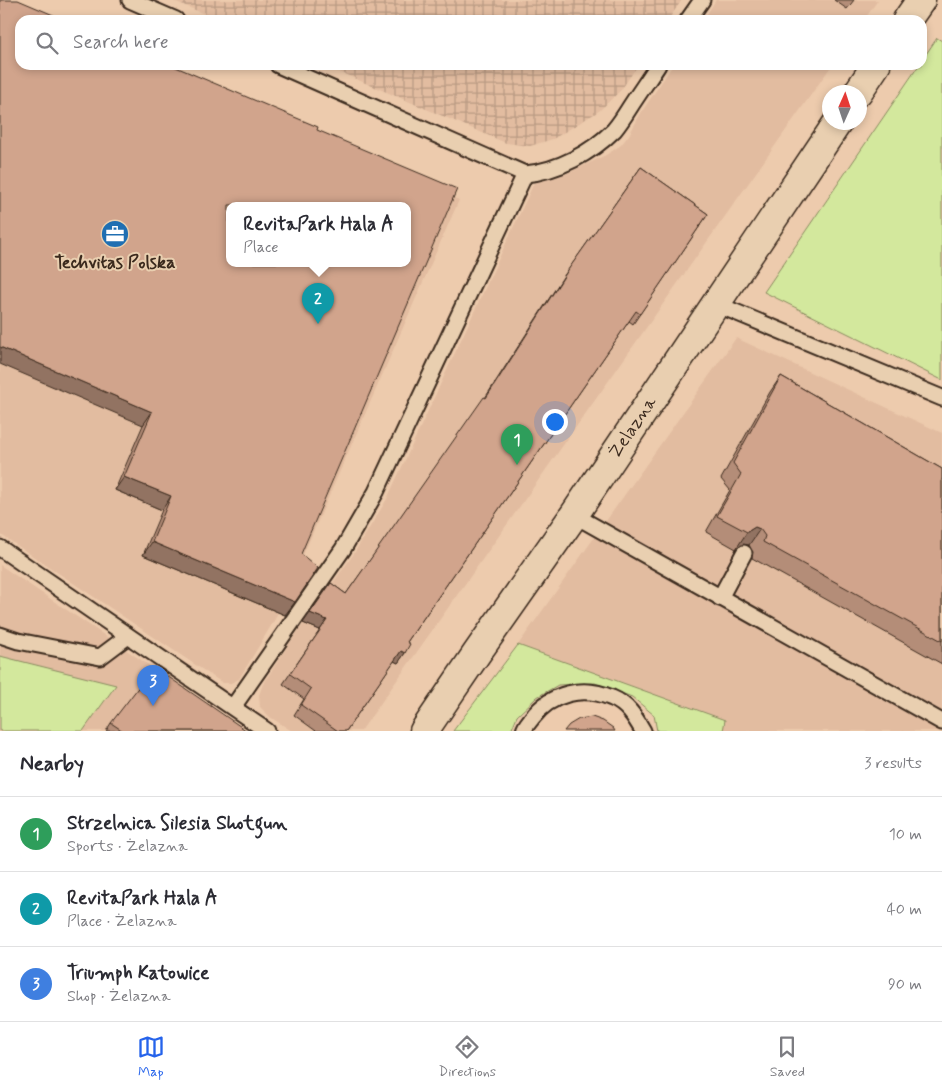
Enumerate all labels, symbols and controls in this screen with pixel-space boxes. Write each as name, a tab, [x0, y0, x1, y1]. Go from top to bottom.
search box	[15, 15, 927, 70]
icon: search	[33, 29, 61, 57]
text: Search here	[73, 30, 169, 55]
north arrow	[822, 85, 867, 130]
popup	[226, 202, 411, 267]
text: RevitaPark Hala A	[243, 212, 394, 237]
office icon: Techvitas Polska	[100, 219, 130, 249]
text: Place	[243, 237, 278, 258]
place label: Techvitas Polska	[55, 251, 175, 275]
pin: 2	[302, 283, 334, 324]
street label: Żelazna	[603, 392, 662, 463]
your location	[542, 409, 568, 435]
pin: 1	[501, 424, 533, 465]
pin: 3	[137, 665, 169, 706]
text: Nearby	[20, 750, 84, 778]
text: 3 results	[864, 753, 922, 774]
text: Strzelnica Silesia Shotgun	[67, 811, 287, 836]
text: 1	[32, 824, 40, 845]
text: 10 m	[889, 824, 922, 845]
text: Sports · Żelazna	[67, 836, 188, 857]
text: RevitaPark Hala A	[67, 886, 218, 911]
text: 2	[32, 899, 40, 920]
text: 40 m	[886, 899, 922, 920]
text: Place · Żelazna	[67, 911, 177, 932]
text: Triumph Katowice	[67, 961, 209, 986]
text: 3	[32, 974, 40, 995]
text: 90 m	[888, 974, 922, 995]
text: Shop · Żelazna	[67, 986, 171, 1007]
tab: Map	[137, 1033, 165, 1081]
tab: Directions	[439, 1033, 496, 1081]
tab: Saved	[770, 1033, 805, 1081]

